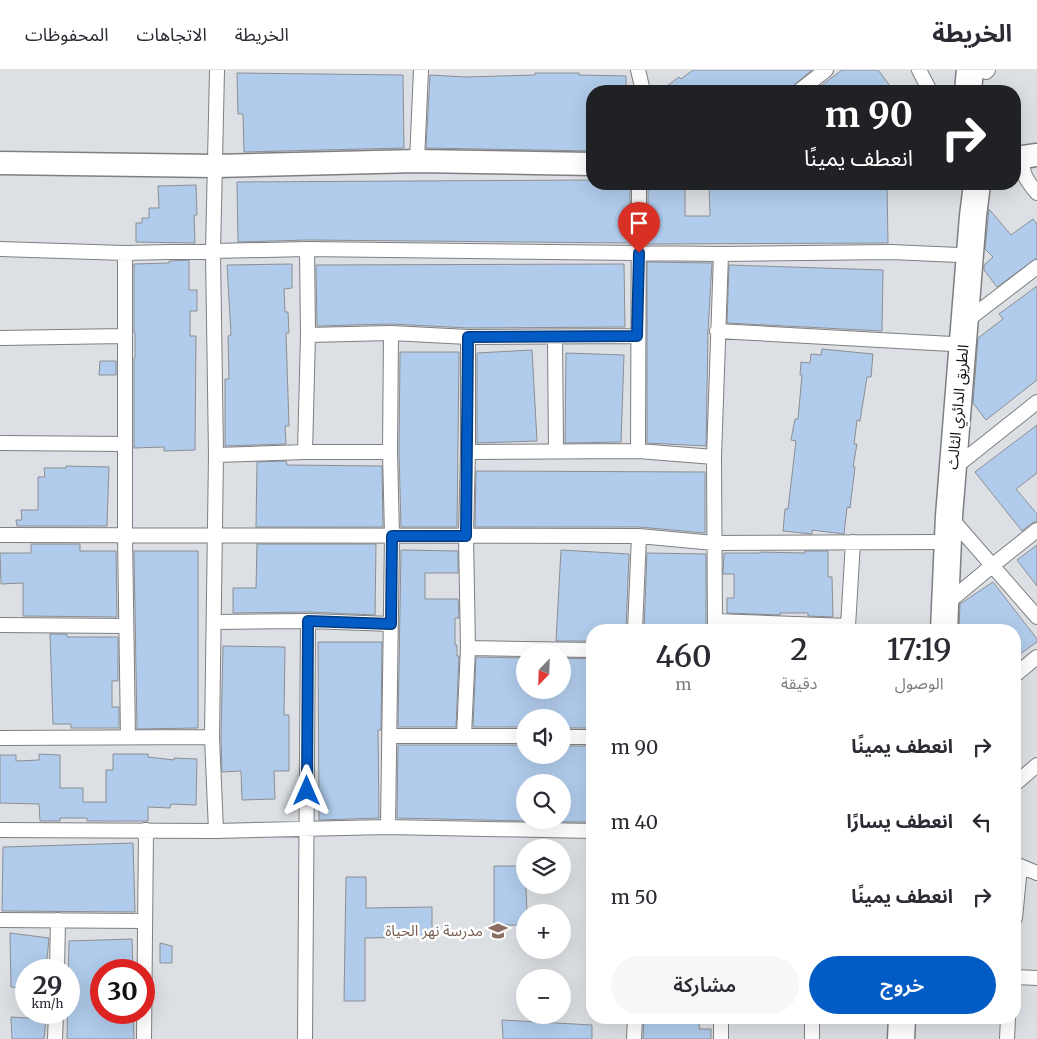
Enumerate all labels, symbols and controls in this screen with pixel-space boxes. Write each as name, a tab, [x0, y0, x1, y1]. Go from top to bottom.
text: الخريطة	[932, 18, 1012, 49]
text: المحفوظات	[25, 23, 109, 46]
text: الاتجاهات	[137, 23, 207, 46]
text: الخريطة	[235, 23, 289, 46]
text: 90 m	[825, 93, 913, 137]
icon: right	[931, 105, 996, 170]
text: انعطف يمينًا	[804, 144, 913, 172]
pin	[618, 202, 660, 253]
icon: arrive	[625, 209, 653, 237]
street label: الطريق الدائري الثالث	[943, 344, 975, 470]
text: 2	[790, 630, 808, 668]
text: 17:19	[887, 630, 952, 668]
text: 460	[655, 637, 712, 675]
north arrow	[516, 644, 571, 699]
map controls	[516, 644, 571, 1024]
text: دقيقة	[781, 673, 817, 693]
text: الوصول	[895, 673, 944, 693]
text: m	[676, 674, 691, 694]
button: sound	[516, 709, 571, 764]
icon: right	[968, 733, 996, 761]
text: انعطف يمينًا	[851, 734, 953, 758]
text: 90 m	[611, 735, 658, 759]
position arrow	[280, 764, 332, 816]
button: search	[516, 774, 571, 829]
icon: left	[968, 808, 996, 836]
text: انعطف يسارًا	[846, 809, 953, 833]
text: 40 m	[611, 810, 658, 834]
button: layers	[516, 839, 571, 894]
icon: right	[968, 883, 996, 911]
text: انعطف يمينًا	[851, 884, 953, 908]
text: 50 m	[611, 885, 657, 909]
button: +	[516, 904, 571, 959]
school or university icon: مدرسة نهر الحياة	[487, 920, 509, 942]
place label: مدرسة نهر الحياة	[385, 921, 483, 940]
button: مشاركة	[611, 956, 799, 1014]
button: خروج	[809, 956, 996, 1014]
speed limit sign: 30	[90, 959, 155, 1024]
text: 29	[33, 969, 62, 1001]
button: −	[516, 969, 571, 1024]
text: km/h	[32, 996, 63, 1011]

